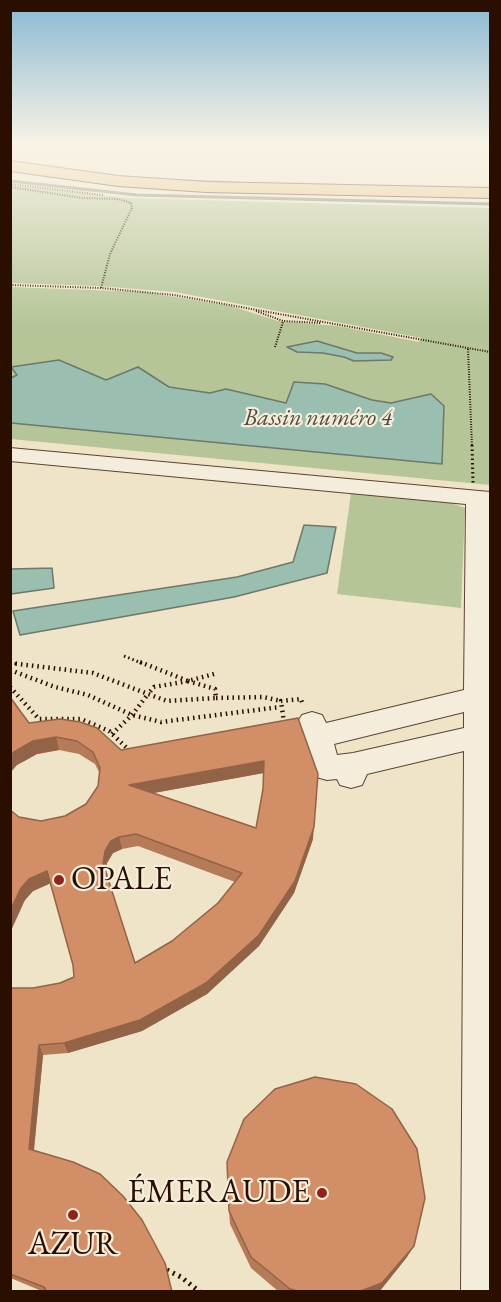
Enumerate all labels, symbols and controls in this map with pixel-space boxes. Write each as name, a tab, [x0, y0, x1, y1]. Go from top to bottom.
water label: Bassin numéro 4	[243, 404, 393, 432]
place label: OPALE	[71, 860, 172, 900]
marker: OPALE	[52, 873, 66, 887]
place label: ÉMERAUDE	[128, 1173, 310, 1213]
marker: ÉMERAUDE	[315, 1186, 329, 1200]
marker: AZUR	[66, 1208, 80, 1222]
place label: AZUR	[28, 1225, 118, 1265]

